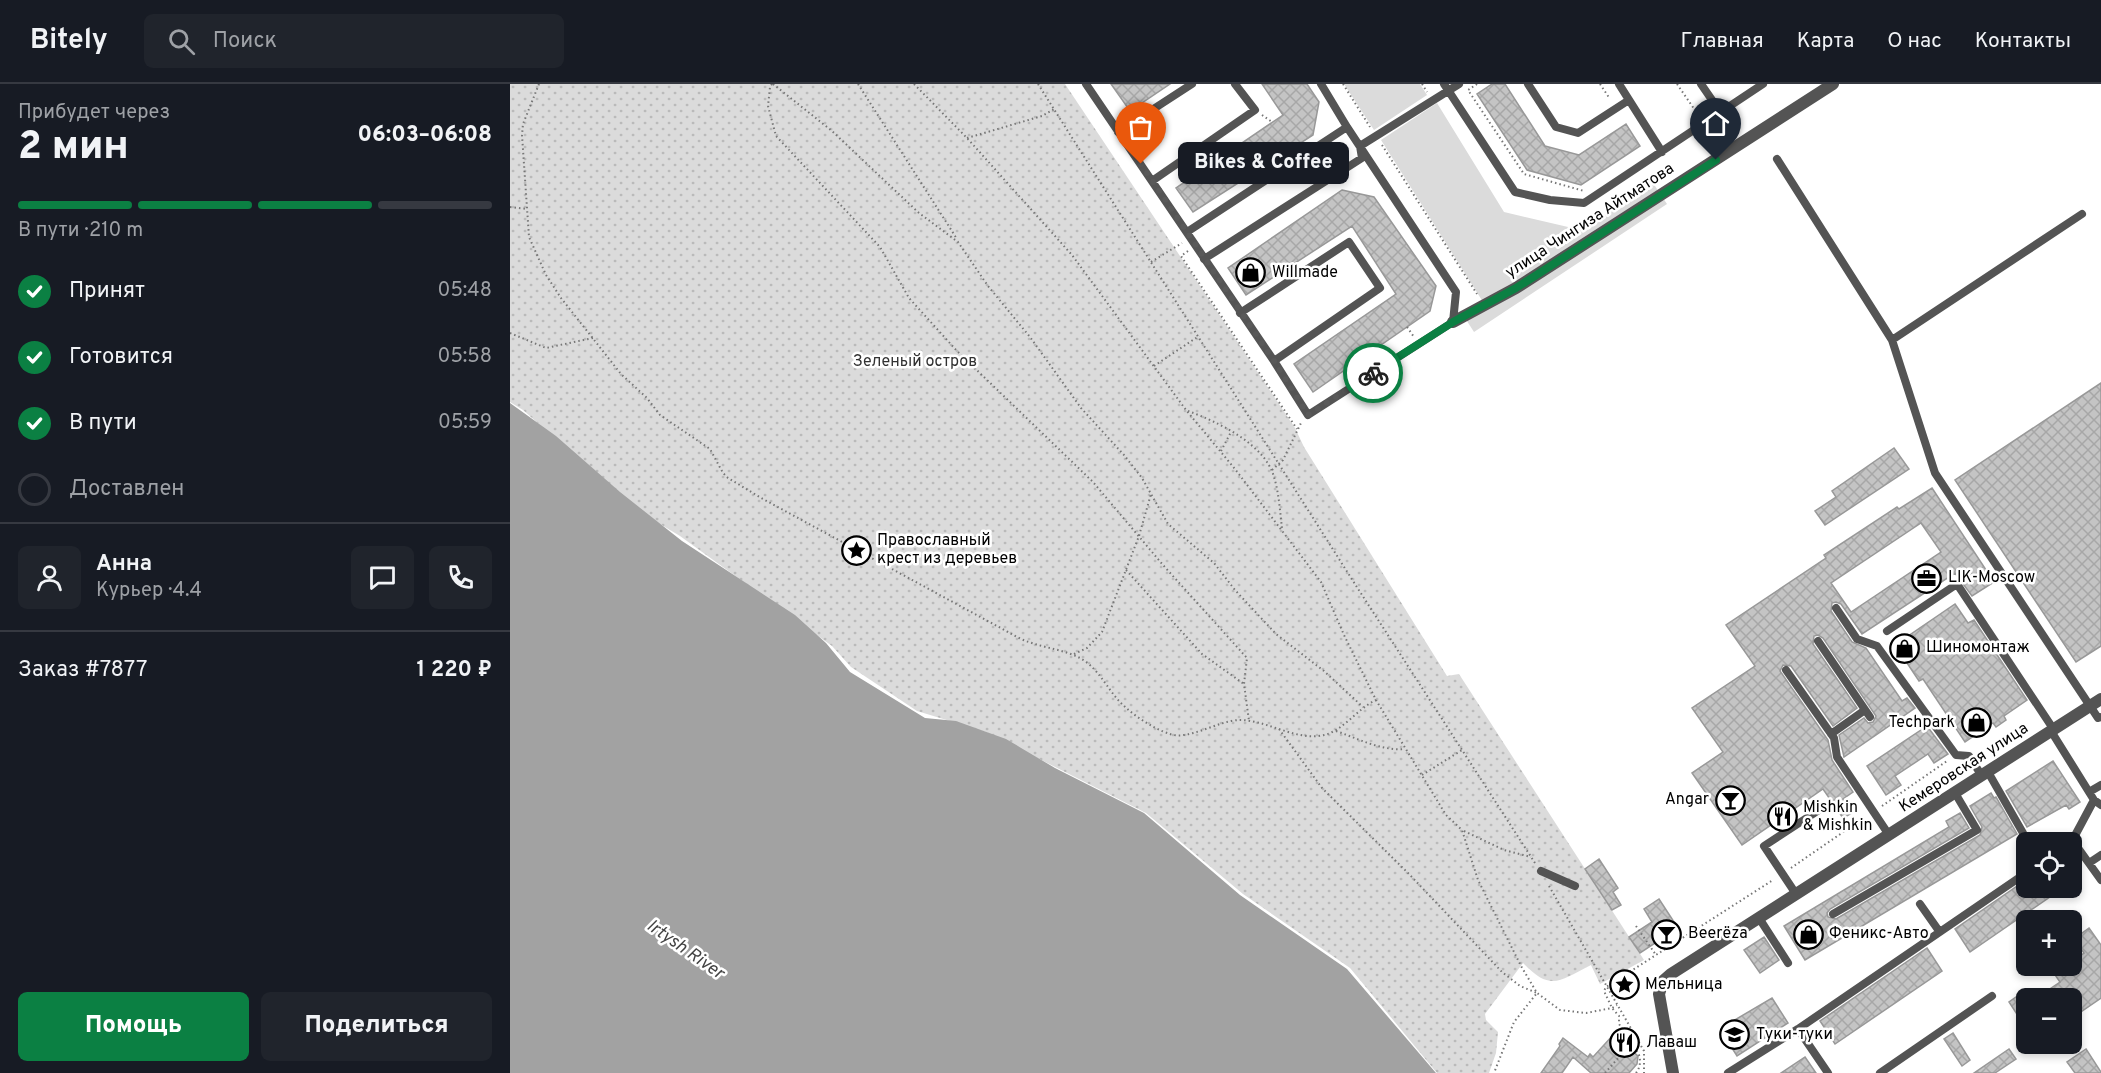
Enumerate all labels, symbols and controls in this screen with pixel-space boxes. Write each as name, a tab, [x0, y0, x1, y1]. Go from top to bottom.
search box	[144, 14, 564, 68]
text: Bitely	[30, 23, 108, 59]
icon: search	[165, 25, 198, 58]
text: Поиск	[213, 28, 277, 55]
text: Главная	[1680, 28, 1764, 55]
text: Карта	[1797, 28, 1854, 55]
text: О нас	[1887, 28, 1942, 55]
text: Контакты	[1975, 28, 2071, 55]
pin	[1690, 98, 1741, 160]
text: Прибудет через	[18, 100, 170, 126]
pin	[1115, 102, 1166, 164]
icon: home	[1699, 107, 1732, 140]
icon: bag	[1124, 111, 1157, 144]
text: 06:03–06:08	[357, 122, 492, 149]
text: 2 мин	[18, 124, 129, 173]
callout: Bikes & Coffee	[1177, 143, 1348, 185]
text: Bikes & Coffee	[1194, 150, 1333, 176]
street label: улица Чингиза Айтматова	[1502, 159, 1678, 283]
text: В пути · 210 m	[18, 218, 143, 244]
shop icon: Willmade	[1235, 257, 1267, 289]
place label: Willmade	[1272, 263, 1338, 283]
icon: check	[18, 275, 51, 308]
text: Принят	[69, 278, 145, 305]
text: 05:48	[438, 278, 492, 304]
icon: check	[18, 341, 51, 374]
courier	[1343, 343, 1403, 403]
text: Готовится	[69, 344, 173, 371]
text: 05:58	[438, 344, 492, 370]
park label: Зеленый остров	[853, 352, 977, 372]
icon: bike	[1357, 357, 1390, 390]
icon: check	[18, 407, 51, 440]
text: В пути	[69, 410, 137, 437]
text: 05:59	[438, 410, 492, 436]
text: Доставлен	[69, 476, 184, 503]
place label: Православный крест из деревьев	[877, 531, 1017, 569]
place icon: Православный крест из деревьев	[840, 534, 872, 566]
button: person	[18, 546, 81, 609]
button: chat	[351, 546, 414, 609]
button: phone	[429, 546, 492, 609]
text: Анна	[96, 551, 152, 578]
office icon: LIK-Moscow	[1911, 562, 1943, 594]
place label: LIK-Moscow	[1948, 568, 2035, 588]
text: Курьер · 4.4	[96, 578, 202, 604]
shop icon: Шиномонтаж	[1889, 632, 1921, 664]
place label: Шиномонтаж	[1926, 638, 2030, 658]
text: Заказ #7877	[18, 657, 148, 684]
text: 1 220 ₽	[416, 657, 492, 684]
shop icon: Techpark	[1960, 707, 1992, 739]
place label: Techpark	[1888, 713, 1955, 733]
street label: Кемеровская улица	[1896, 719, 2032, 817]
bar icon: Angar	[1714, 784, 1746, 816]
place label: Angar	[1665, 790, 1709, 810]
place label: Mishkin & Mishkin	[1803, 798, 1873, 836]
restaurant icon: Mishkin & Mishkin	[1766, 801, 1798, 833]
map controls	[2016, 832, 2082, 1054]
button: locate	[2016, 832, 2082, 898]
button: +	[2016, 910, 2082, 976]
water label: Irtysh River	[642, 915, 730, 986]
bar icon: Beerëza	[1651, 918, 1683, 950]
shop icon: Феникс-Авто	[1792, 918, 1824, 950]
place label: Beerëza	[1688, 924, 1748, 944]
place label: Феникс-Авто	[1829, 924, 1929, 944]
place icon: Мельница	[1608, 969, 1640, 1001]
place label: Мельница	[1645, 975, 1722, 995]
button: −	[2016, 988, 2082, 1054]
button: Помощь	[18, 992, 249, 1061]
button: Поделиться	[261, 992, 492, 1061]
school or university icon: Туки-туки	[1719, 1019, 1751, 1051]
place label: Туки-туки	[1756, 1025, 1833, 1045]
restaurant icon: Лаваш	[1609, 1027, 1641, 1059]
place label: Лаваш	[1646, 1033, 1697, 1053]

